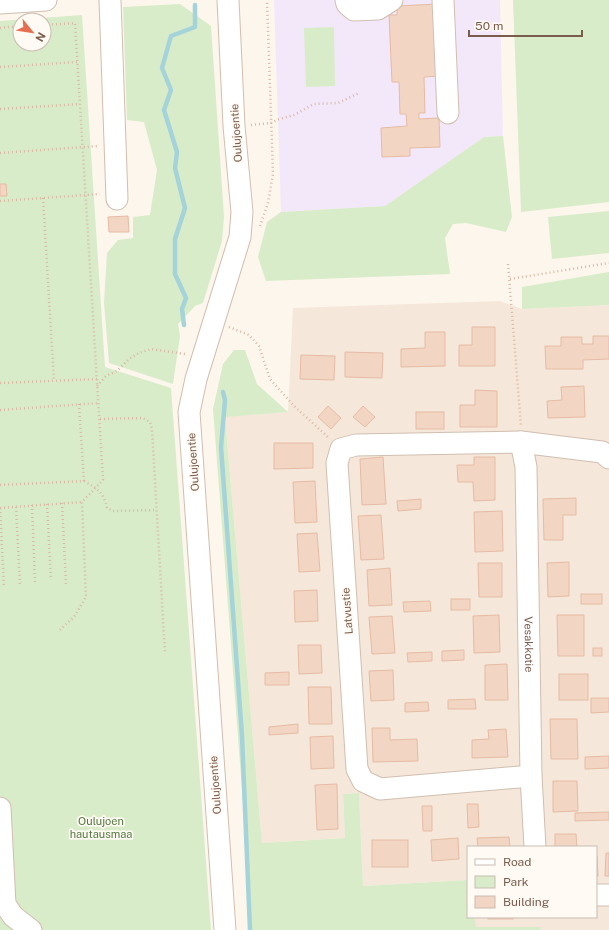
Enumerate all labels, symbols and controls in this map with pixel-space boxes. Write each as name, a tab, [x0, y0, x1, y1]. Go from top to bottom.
north arrow	[12, 12, 52, 52]
scale bar	[469, 12, 582, 38]
text: 50 m	[475, 19, 503, 33]
text: N	[33, 30, 48, 44]
street label: Oulujoentie	[228, 103, 244, 163]
street label: Oulujoentie	[185, 432, 201, 492]
street label: Latvustie	[339, 587, 355, 635]
street label: Vesakkotie	[522, 616, 535, 673]
street label: Oulujoentie	[207, 755, 223, 815]
park label: Oulujoen hautausmaa	[70, 815, 132, 840]
legend	[467, 846, 597, 918]
text: Road	[503, 855, 531, 869]
text: Park	[503, 875, 529, 889]
text: Building	[503, 895, 549, 909]

